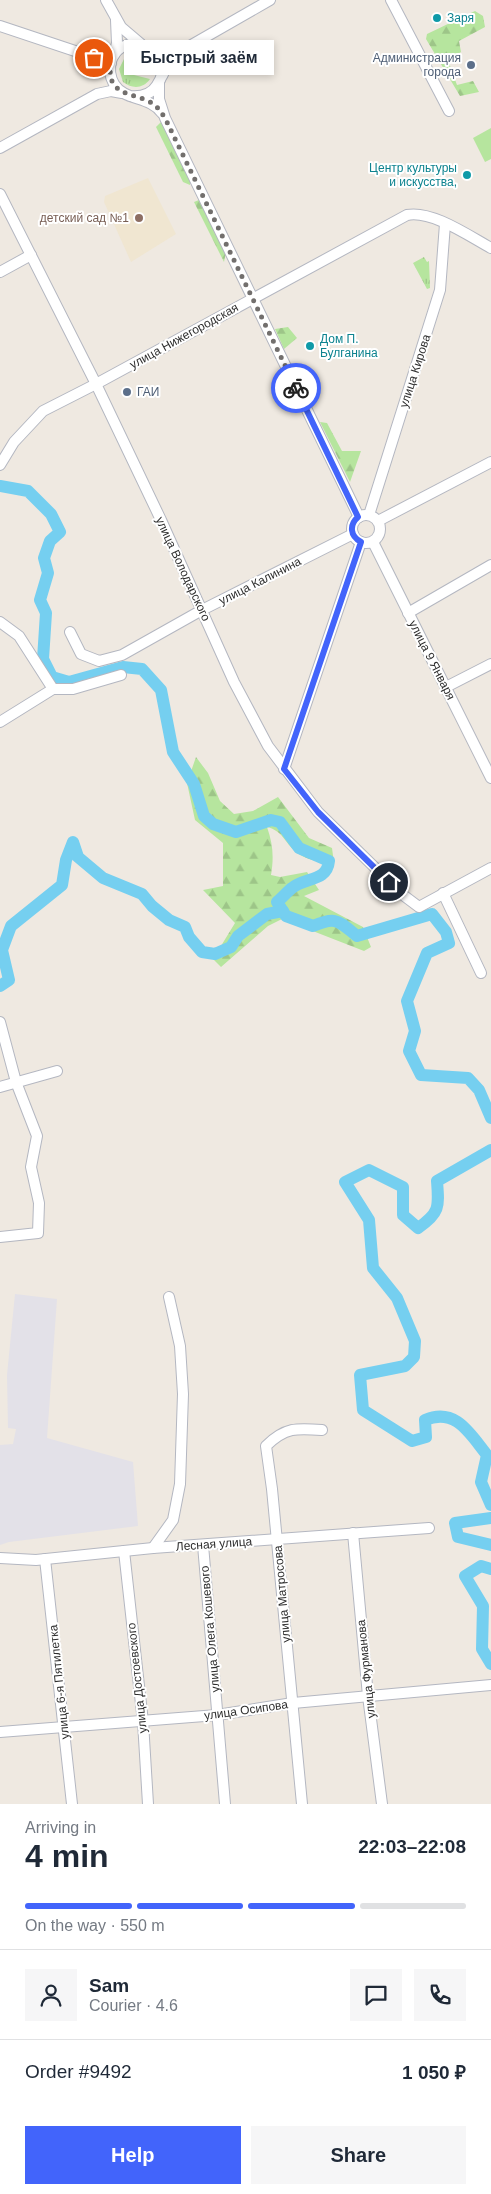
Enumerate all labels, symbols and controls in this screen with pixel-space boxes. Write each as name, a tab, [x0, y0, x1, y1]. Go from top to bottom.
place label: Заря	[447, 11, 474, 25]
marker: Заря	[431, 12, 443, 24]
pin	[73, 37, 115, 79]
callout: Быстрый заём	[124, 40, 274, 76]
icon: bag	[80, 44, 108, 72]
text: Быстрый заём	[141, 49, 258, 66]
place label: Администрация города	[373, 51, 461, 79]
marker: Администрация города	[465, 59, 477, 71]
place label: Центр культуры и искусства,	[369, 161, 457, 189]
marker: Центр культуры и искусства,	[461, 169, 473, 181]
place label: детский сад №1	[40, 211, 129, 225]
marker: детский сад №1	[133, 212, 145, 224]
street label: улица Нижегородская	[127, 300, 241, 372]
place label: Дом П. Булганина	[320, 332, 378, 360]
street label: улица Кирова	[397, 332, 434, 409]
marker: Дом П. Булганина	[304, 340, 316, 352]
courier	[271, 363, 321, 413]
icon: bike	[282, 374, 310, 402]
place label: ГАИ	[137, 385, 159, 399]
marker: ГАИ	[121, 386, 133, 398]
street label: улица Володарского	[153, 515, 213, 624]
street label: улица Калинина	[217, 554, 304, 608]
street label: улица 9 Января	[406, 618, 458, 702]
pin	[368, 861, 410, 903]
icon: home	[375, 868, 403, 896]
street label: Лесная улица	[175, 1534, 253, 1554]
street label: улица Матросова	[271, 1545, 293, 1643]
street label: улица Олега Кошевого	[197, 1565, 223, 1693]
street label: улица Фурманова	[354, 1619, 378, 1719]
street label: улица Достоевского	[124, 1622, 150, 1734]
street label: улица 6-я Пятилетка	[46, 1624, 72, 1740]
street label: улица Осипова	[203, 1697, 289, 1723]
text: Arriving in	[25, 1819, 96, 1836]
text: 22:03–22:08	[358, 1836, 466, 1857]
text: 4 min	[25, 1838, 109, 1874]
text: On the way · 550 m	[25, 1917, 165, 1934]
button: person	[25, 1969, 77, 2021]
button: chat	[350, 1969, 402, 2021]
button: phone	[414, 1969, 466, 2021]
text: Sam	[89, 1975, 129, 1996]
text: Courier · 4.6	[89, 1997, 178, 2014]
text: Order #9492	[25, 2061, 132, 2082]
text: 1 050 ₽	[402, 2062, 466, 2083]
button: Help	[25, 2126, 241, 2184]
button: Share	[251, 2126, 466, 2184]

